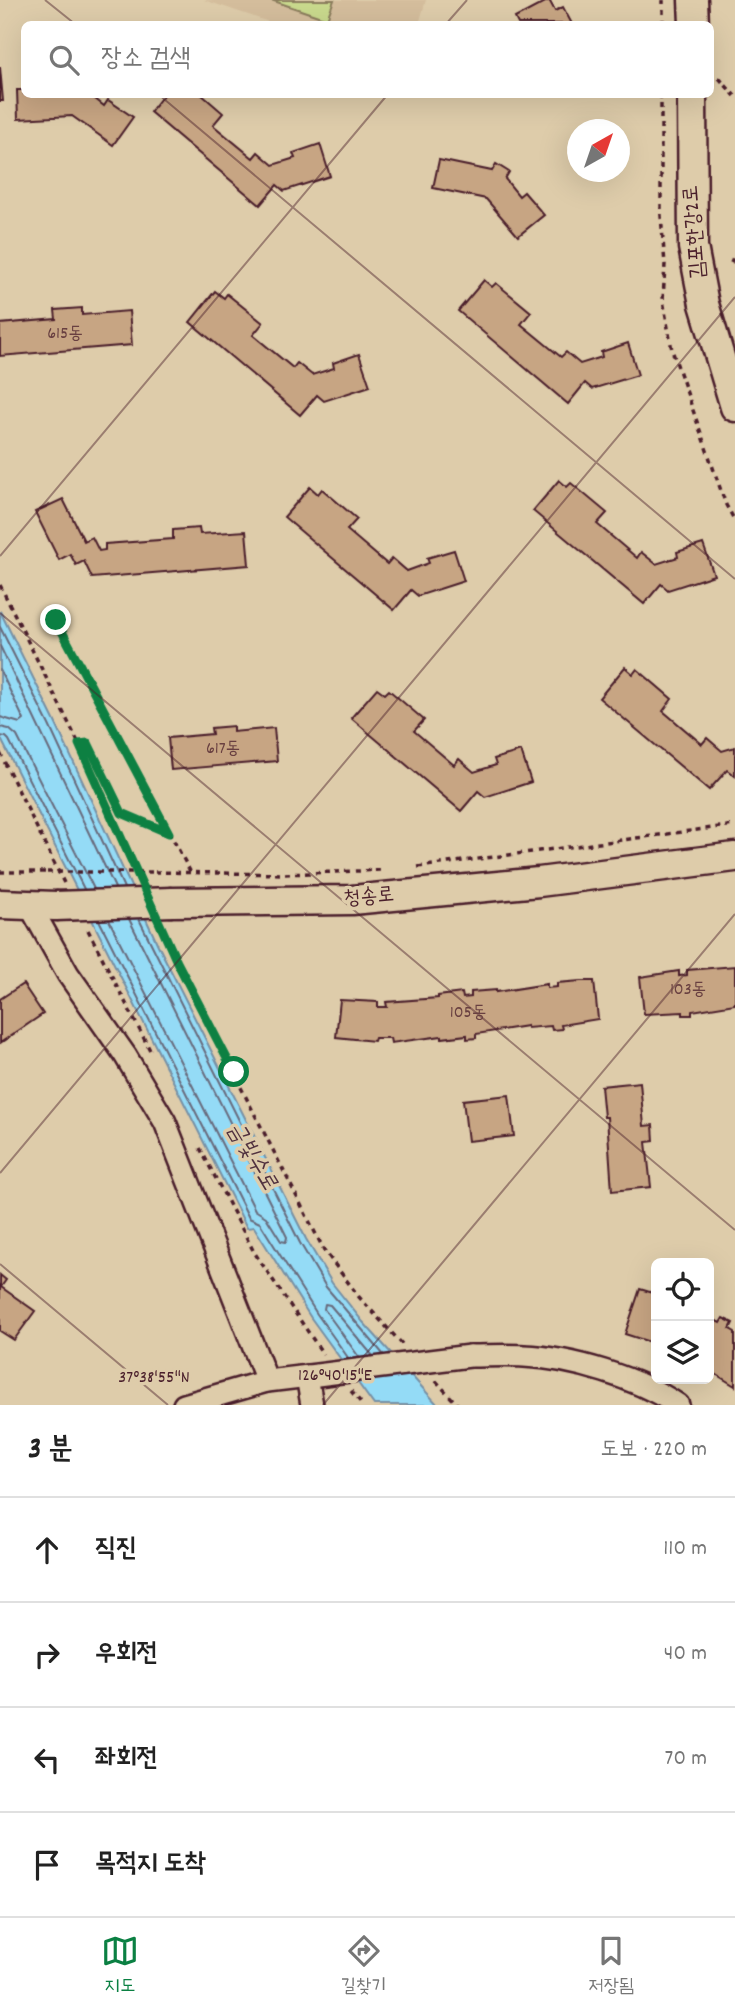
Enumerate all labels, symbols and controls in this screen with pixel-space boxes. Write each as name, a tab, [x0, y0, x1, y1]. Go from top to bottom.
search box	[21, 21, 714, 98]
icon: search	[45, 41, 83, 79]
text: 장소 검색	[101, 41, 191, 78]
north arrow	[567, 119, 630, 182]
street label: 김포한강2로	[677, 184, 715, 280]
house number: 615동	[47, 322, 83, 347]
route end	[40, 604, 71, 635]
house number: 617동	[206, 737, 240, 762]
street label: 청송로	[342, 881, 396, 915]
house number: 103동	[670, 978, 706, 1003]
house number: 105동	[450, 1001, 486, 1026]
route start	[218, 1056, 249, 1087]
water label: 금빛수로	[218, 1117, 284, 1197]
map controls	[651, 1258, 714, 1384]
button: locate	[651, 1258, 714, 1321]
button: layers	[651, 1321, 714, 1384]
text: 126°40'15"E	[298, 1364, 372, 1389]
text: 37°38'55"N	[118, 1366, 190, 1391]
text: 3 분	[28, 1430, 72, 1473]
text: 도보 · 220 m	[600, 1434, 707, 1467]
icon: ahead	[28, 1531, 66, 1569]
text: 직진	[95, 1531, 137, 1568]
text: 110 m	[663, 1533, 707, 1566]
icon: right	[28, 1636, 66, 1674]
text: 우회전	[95, 1636, 158, 1673]
text: 40 m	[664, 1638, 707, 1671]
icon: left	[28, 1741, 66, 1779]
text: 좌회전	[95, 1741, 158, 1778]
text: 70 m	[665, 1743, 707, 1776]
icon: arrive	[28, 1846, 66, 1884]
text: 목적지 도착	[95, 1846, 206, 1883]
tab: 지도	[101, 1932, 139, 2001]
tab: 길찾기	[341, 1932, 387, 2001]
tab: 저장됨	[588, 1932, 634, 2001]

